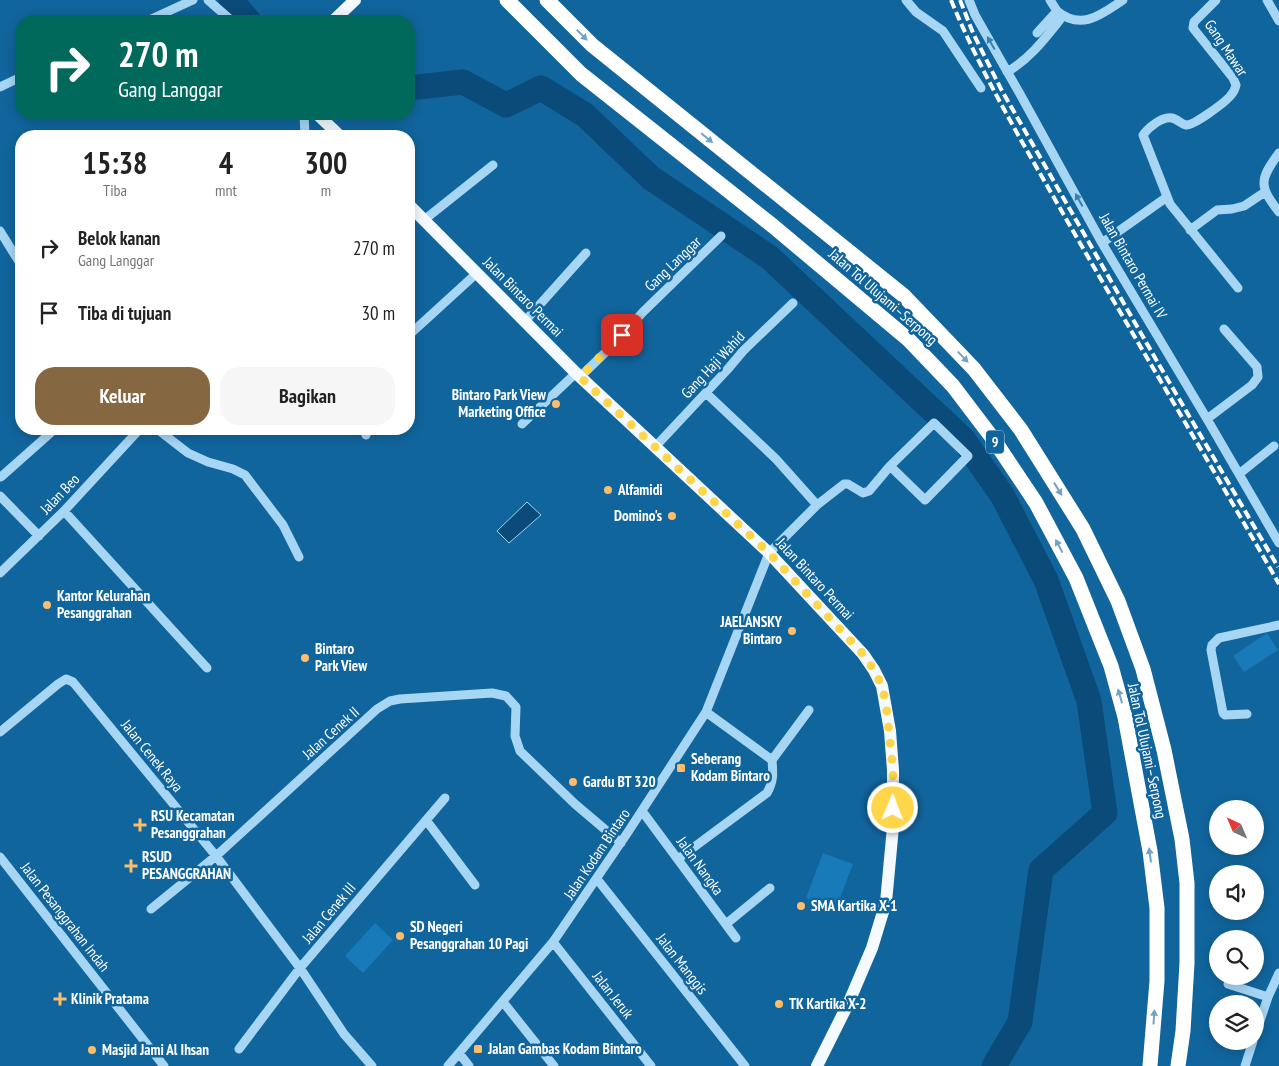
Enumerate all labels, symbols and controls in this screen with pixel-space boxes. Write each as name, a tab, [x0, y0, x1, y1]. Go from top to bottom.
street label: Gang Mawar	[1201, 16, 1253, 80]
one-way arrow	[576, 28, 588, 40]
text: 270 m	[118, 31, 199, 77]
icon: right	[35, 35, 100, 100]
one-way arrow	[986, 37, 995, 50]
text: Gang Langgar	[118, 75, 223, 103]
one-way arrow	[700, 132, 713, 143]
text: 15:38	[83, 143, 147, 182]
text: 4	[219, 143, 233, 182]
text: 300	[304, 143, 347, 182]
text: Tiba	[103, 180, 127, 200]
text: mnt	[215, 180, 237, 200]
text: m	[321, 180, 331, 200]
one-way arrow	[1075, 193, 1083, 207]
street label: Jalan Bintaro Permai IV	[1095, 209, 1171, 322]
text: Belok kanan	[78, 226, 160, 250]
street label: Gang Langgar	[640, 231, 706, 295]
icon: right	[35, 234, 63, 262]
text: 270 m	[353, 236, 395, 260]
street label: Jalan Tol Ulujami–Serpong	[824, 244, 941, 349]
text: Gang Langgar	[78, 250, 154, 270]
street label: Jalan Bintaro Permai	[479, 252, 567, 341]
icon: arrive	[35, 299, 63, 327]
text: Tiba di tujuan	[78, 301, 171, 325]
text: 30 m	[362, 301, 395, 325]
pin	[601, 314, 643, 356]
icon: arrive	[608, 321, 636, 349]
street label: Gang Haji Wahid	[677, 327, 749, 402]
one-way arrow	[957, 351, 969, 363]
button: Keluar	[35, 367, 210, 425]
button: Bagikan	[220, 367, 395, 425]
place label: Bintaro Park View Marketing Office	[452, 385, 547, 421]
marker: Bintaro Park View Marketing Office	[550, 398, 562, 410]
road number: 9	[986, 431, 1004, 454]
street label: Jalan Beo	[35, 470, 83, 518]
place label: Alfamidi	[617, 480, 663, 499]
one-way arrow	[1053, 482, 1063, 495]
marker: Alfamidi	[602, 484, 614, 496]
place label: Domino's	[614, 506, 662, 525]
marker: Domino's	[666, 510, 678, 522]
street label: Jalan Bintaro Permai	[772, 533, 858, 624]
one-way arrow	[1055, 538, 1063, 553]
place label: Kantor Kelurahan Pesanggrahan	[57, 586, 150, 622]
marker: Kantor Kelurahan Pesanggrahan	[41, 599, 53, 611]
place label: JAELANSKY Bintaro	[719, 612, 783, 648]
marker: JAELANSKY Bintaro	[786, 625, 798, 637]
place label: Bintaro Park View	[315, 639, 368, 675]
marker: Bintaro Park View	[299, 652, 311, 664]
street label: Jalan Tol Ulujami–Serpong	[1124, 681, 1171, 820]
one-way arrow	[1115, 688, 1123, 703]
street label: Jalan Cenek II	[298, 702, 363, 764]
street label: Jalan Cenek Raya	[117, 715, 187, 796]
place label: Seberang Kodam Bintaro	[691, 749, 770, 785]
marker: Seberang Kodam Bintaro	[675, 762, 687, 774]
place label: Gardu BT 320	[583, 772, 656, 791]
marker: Gardu BT 320	[567, 776, 579, 788]
position arrow	[866, 781, 918, 833]
north arrow	[1209, 800, 1264, 855]
map controls	[1209, 800, 1264, 1050]
street label: Jalan Kodam Bintaro	[559, 805, 634, 903]
place label: RSU Kecamatan Pesanggrahan	[151, 806, 235, 842]
marker: RSU Kecamatan Pesanggrahan	[133, 818, 147, 832]
street label: Jalan Nangka	[672, 832, 728, 899]
place label: RSUD PESANGGRAHAN	[142, 847, 231, 883]
one-way arrow	[1146, 847, 1154, 863]
street label: Jalan Pesanggrahan Indah	[16, 857, 114, 975]
marker: RSUD PESANGGRAHAN	[124, 859, 138, 873]
button: sound	[1209, 865, 1264, 920]
street label: Jalan Cenek III	[297, 878, 359, 948]
place label: SMA Kartika X-1	[811, 896, 898, 915]
marker: SMA Kartika X-1	[795, 900, 807, 912]
place label: SD Negeri Pesanggrahan 10 Pagi	[410, 917, 528, 953]
street label: Jalan Manggis	[652, 929, 712, 998]
marker: SD Negeri Pesanggrahan 10 Pagi	[394, 930, 406, 942]
button: search	[1209, 930, 1264, 985]
street label: Jalan Jeruk	[588, 966, 638, 1022]
place label: Klinik Pratama	[71, 989, 149, 1008]
marker: Klinik Pratama	[53, 992, 67, 1006]
place label: TK Kartika X-2	[789, 994, 867, 1013]
button: layers	[1209, 995, 1264, 1050]
marker: TK Kartika X-2	[773, 998, 785, 1010]
one-way arrow	[1150, 1009, 1158, 1025]
place label: Jalan Gambas Kodam Bintaro	[487, 1039, 642, 1058]
place label: Masjid Jami Al Ihsan	[102, 1040, 209, 1059]
marker: Jalan Gambas Kodam Bintaro	[472, 1043, 484, 1055]
marker: Masjid Jami Al Ihsan	[86, 1044, 98, 1056]

